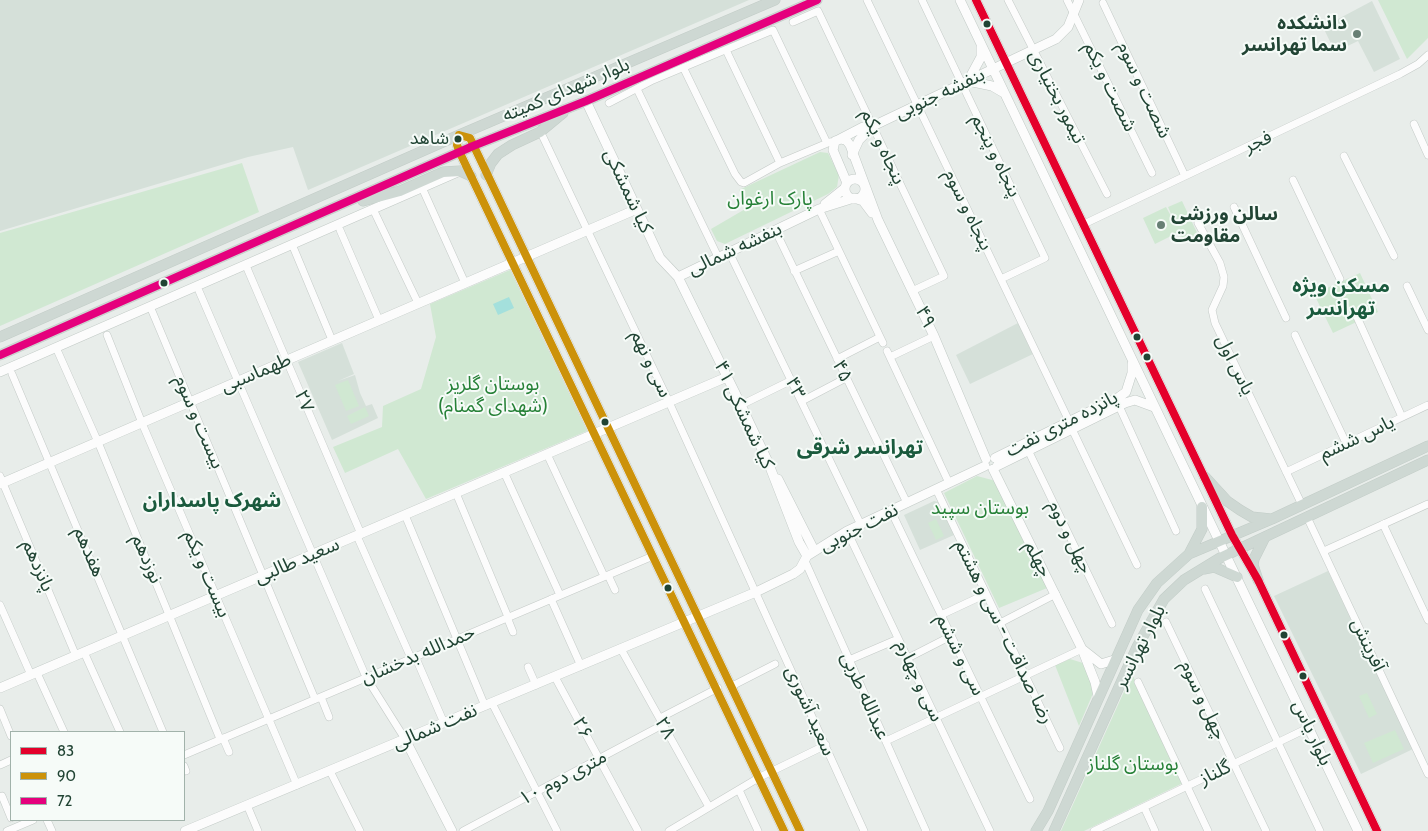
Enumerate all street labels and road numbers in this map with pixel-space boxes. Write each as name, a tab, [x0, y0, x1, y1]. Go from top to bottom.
street label: شصت و سوم	[1112, 38, 1176, 142]
street label: شصت و یکم	[1079, 39, 1141, 135]
street label: تیمور بختیاری	[1024, 46, 1090, 148]
street label: بلوار شهدای کمیته	[499, 53, 633, 127]
street label: بنفشه جنوبی	[891, 63, 989, 125]
street label: پنجاه و یکم	[856, 106, 910, 188]
street label: پنجاه و پنجم	[966, 111, 1026, 201]
street label: فجر	[1240, 126, 1276, 158]
street label: کیا شمشکی	[599, 145, 657, 237]
street label: پنجاه و سوم	[939, 166, 997, 254]
street label: بنفشه شمالی	[684, 217, 786, 281]
street label: ۴۹	[910, 302, 940, 332]
street label: سی و نهم	[626, 327, 676, 401]
street label: یاس اول	[1211, 331, 1259, 399]
street label: طهماسبی	[217, 348, 295, 398]
street label: ۴۵	[827, 356, 857, 386]
street label: ۴۱ کیا شمشکی	[709, 357, 779, 473]
street label: بیست و سوم	[169, 372, 229, 472]
street label: ۴۳	[780, 373, 810, 403]
street label: پانزده متری نفت	[1002, 386, 1122, 462]
street label: ۲۷	[289, 387, 319, 415]
street label: یاس ششم	[1316, 411, 1398, 465]
street label: چهل و دوم	[1043, 497, 1097, 577]
street label: نفت جنوبی	[816, 498, 902, 558]
street label: هفدهم	[68, 524, 110, 580]
street label: بیست و یکم	[178, 527, 236, 621]
street label: نوزدهم	[127, 531, 167, 587]
street label: سعید طالبی	[251, 533, 343, 589]
street label: رضا صداقت - سی و هشتم	[950, 536, 1058, 728]
street label: پانزدهم	[17, 537, 59, 595]
street label: چهلم	[1019, 537, 1057, 581]
street label: بلوار تهرانسر	[1109, 601, 1171, 693]
street label: سی و ششم	[931, 611, 989, 699]
street label: آفرینش	[1346, 615, 1390, 675]
street label: حمدالله بدخشان	[357, 621, 479, 689]
street label: سی و چهارم	[890, 636, 948, 726]
street label: عبدالله طربی	[836, 649, 894, 743]
street label: چهل و سوم	[1175, 657, 1231, 743]
street label: سعید آشوری	[780, 663, 840, 759]
street label: بلوار یاس	[1287, 697, 1337, 769]
street label: نفت شمالی	[389, 699, 481, 755]
street label: ۲۶	[567, 713, 597, 743]
street label: ۲۸	[650, 713, 680, 743]
street label: ۱۰ متری دوم	[515, 745, 611, 811]
street label: گلناز	[1195, 756, 1235, 790]

